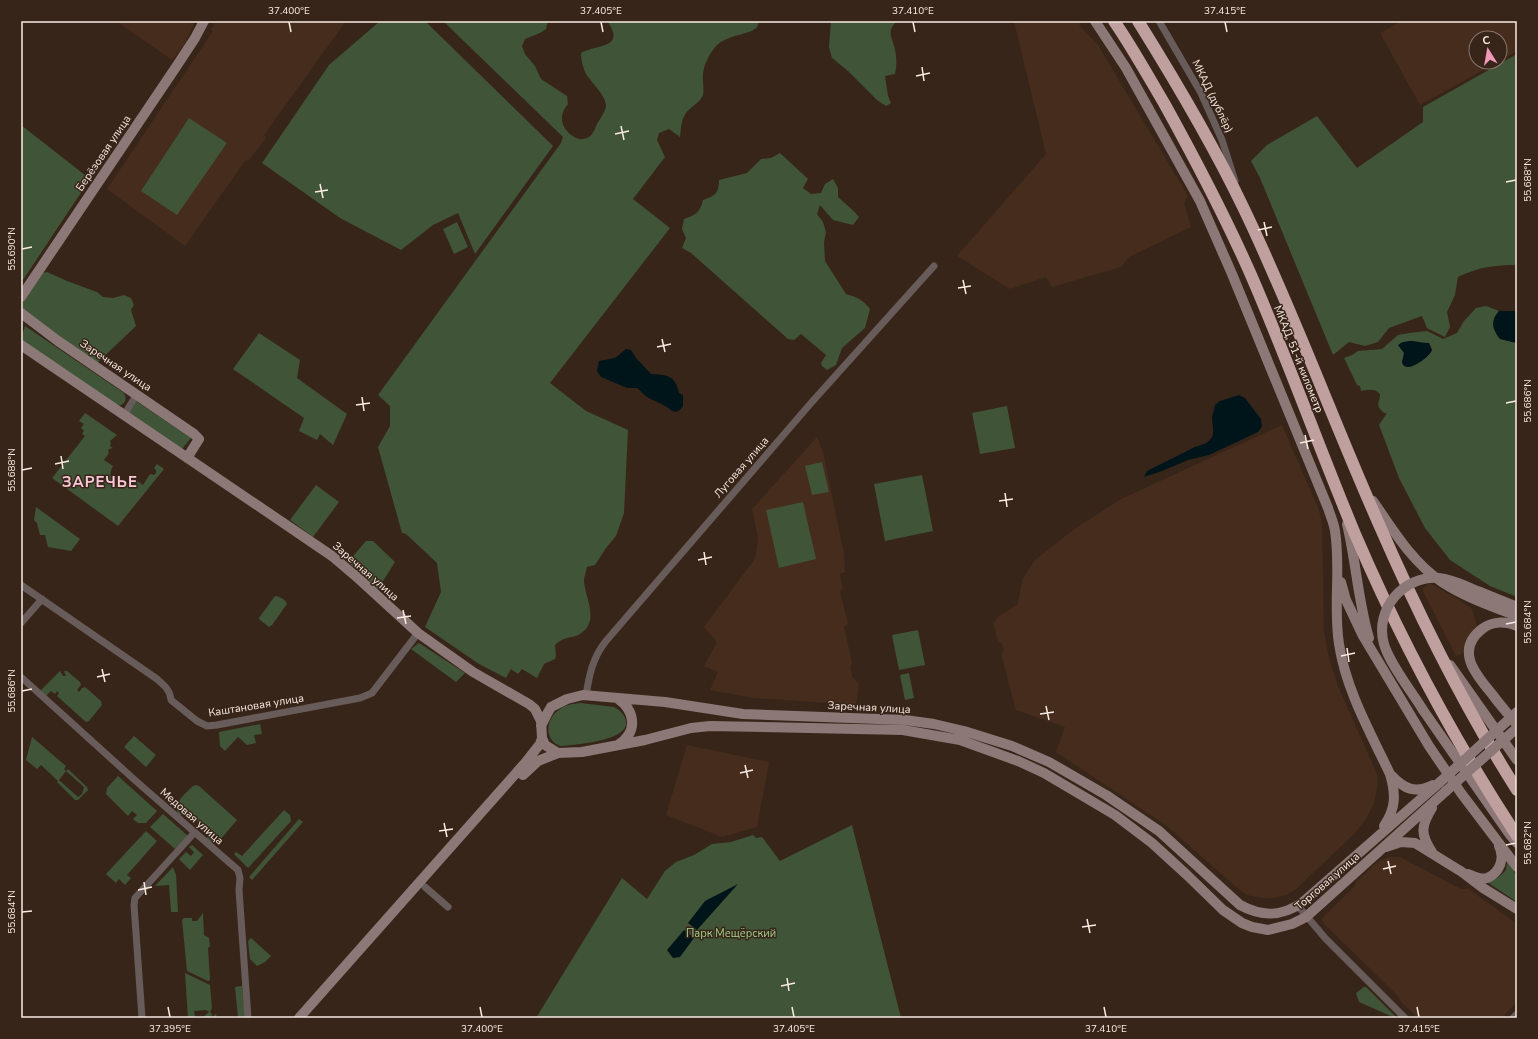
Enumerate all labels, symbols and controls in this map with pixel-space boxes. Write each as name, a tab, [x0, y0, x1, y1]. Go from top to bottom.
text: 37.400°E	[268, 4, 310, 18]
text: 37.405°E	[580, 4, 622, 18]
text: 37.410°E	[892, 4, 934, 18]
text: 37.415°E	[1204, 4, 1246, 18]
north arrow	[1468, 30, 1508, 70]
text: С	[1481, 32, 1492, 49]
street label: МКАД (дублёр)	[1188, 57, 1237, 135]
street label: Берёзовая улица	[72, 112, 134, 194]
text: 55.688°N	[1521, 158, 1535, 202]
text: 55.690°N	[5, 227, 19, 271]
street label: МКАД, 51-й километр	[1270, 303, 1327, 415]
street label: Заречная улица	[77, 336, 155, 395]
text: 55.686°N	[1521, 379, 1535, 423]
street label: Луговая улица	[711, 434, 772, 501]
text: 55.688°N	[5, 448, 19, 492]
district label: ЗАРЕЧЬЕ	[62, 472, 138, 492]
street label: Заречная улица	[329, 538, 402, 604]
text: 55.684°N	[1521, 600, 1535, 644]
text: 55.686°N	[5, 669, 19, 713]
street label: Каштановая улица	[207, 691, 305, 720]
street label: Заречная улица	[827, 698, 911, 717]
street label: Медовая улица	[157, 785, 227, 848]
text: 55.682°N	[1521, 821, 1535, 865]
street label: Торговая улица	[1292, 849, 1363, 914]
text: 55.684°N	[5, 890, 19, 934]
park label: Парк Мещёрский	[686, 926, 776, 941]
text: 37.395°E	[149, 1022, 191, 1036]
text: 37.400°E	[461, 1022, 503, 1036]
text: 37.405°E	[773, 1022, 815, 1036]
text: 37.410°E	[1085, 1022, 1127, 1036]
text: 37.415°E	[1398, 1022, 1440, 1036]

